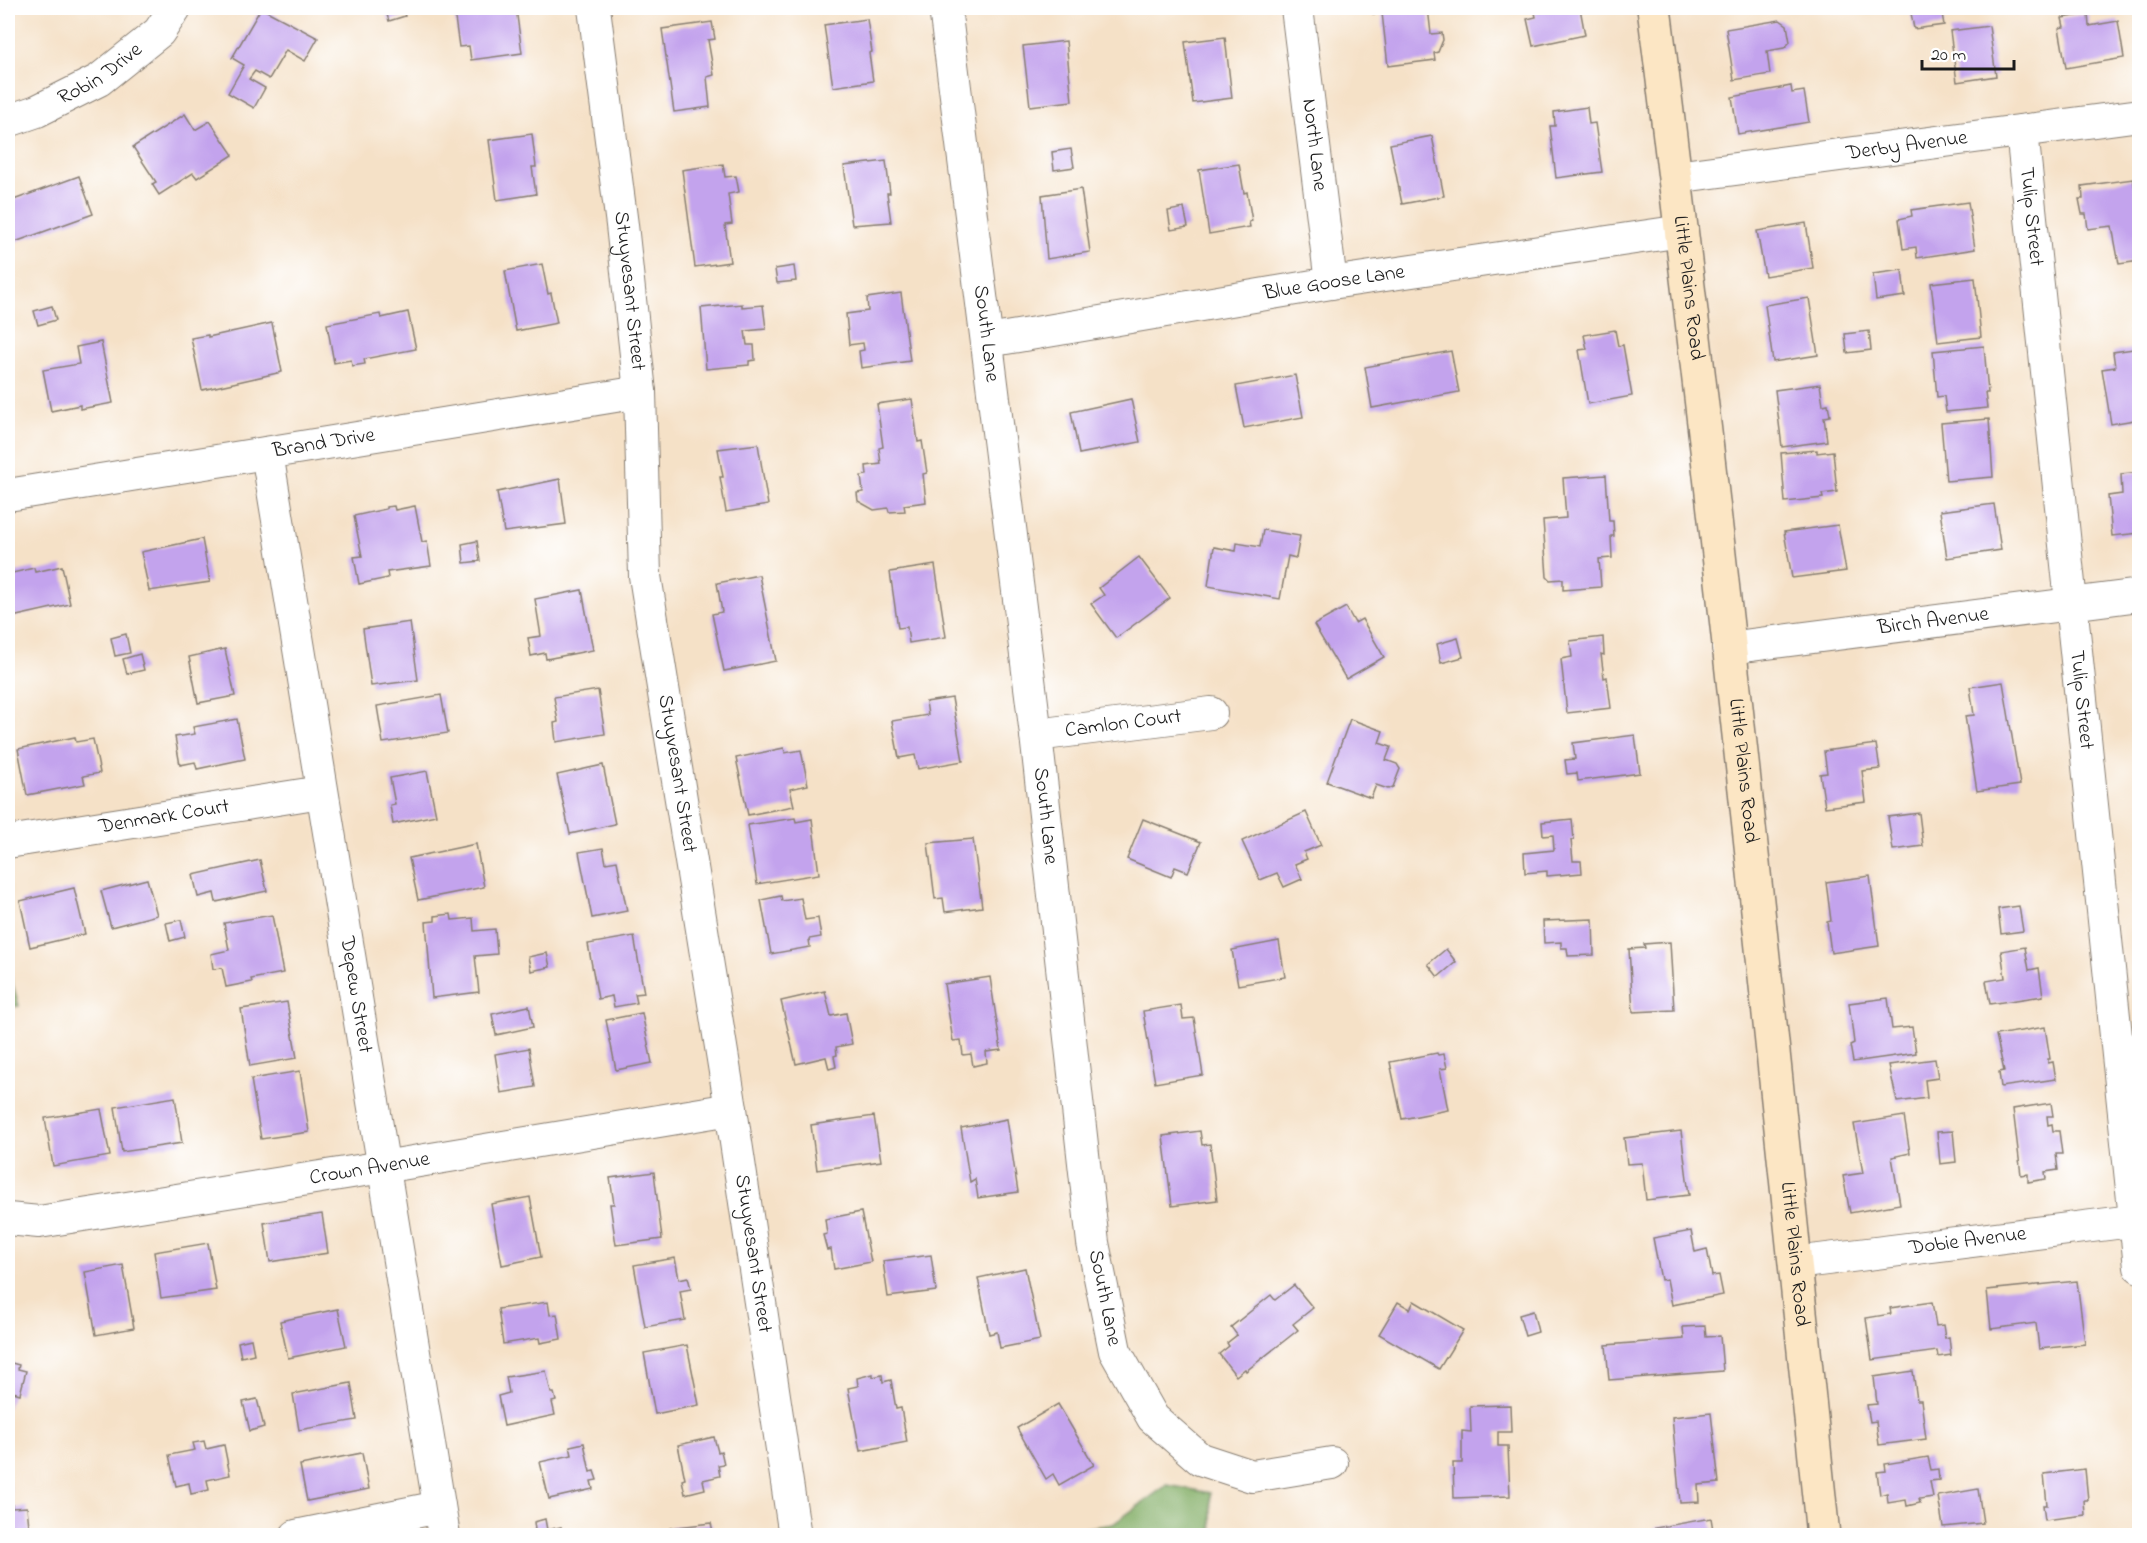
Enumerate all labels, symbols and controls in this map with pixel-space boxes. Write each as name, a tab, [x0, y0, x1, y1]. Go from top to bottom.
scale bar	[1922, 33, 2014, 71]
street label: Robin Drive	[53, 35, 150, 113]
text: 20 m	[1931, 43, 1966, 69]
street label: North Lane	[1293, 97, 1335, 193]
street label: Derby Avenue	[1843, 123, 1970, 169]
street label: Tulip Street	[2011, 165, 2051, 268]
street label: Stuyvesant Street	[605, 209, 653, 372]
street label: Little Plains Road	[1665, 214, 1712, 362]
street label: Blue Goose Lane	[1260, 257, 1407, 309]
street label: South Lane	[965, 283, 1007, 384]
street label: Brand Drive	[269, 420, 378, 467]
street label: Birch Avenue	[1875, 600, 1991, 644]
street label: Tulip Street	[2061, 649, 2101, 751]
street label: Stuyvesant Street	[649, 692, 704, 855]
street label: Little Plains Road	[1720, 697, 1766, 845]
street label: Camlon Court	[1063, 702, 1183, 746]
street label: South Lane	[1025, 766, 1065, 867]
street label: Denmark Court	[96, 792, 231, 842]
street label: Depew Street	[331, 933, 380, 1055]
street label: Crown Avenue	[307, 1144, 432, 1194]
street label: Stuyvesant Street	[726, 1172, 779, 1335]
street label: Little Plains Road	[1772, 1180, 1816, 1328]
street label: Dobie Avenue	[1906, 1219, 2029, 1264]
street label: South Lane	[1080, 1247, 1129, 1349]

